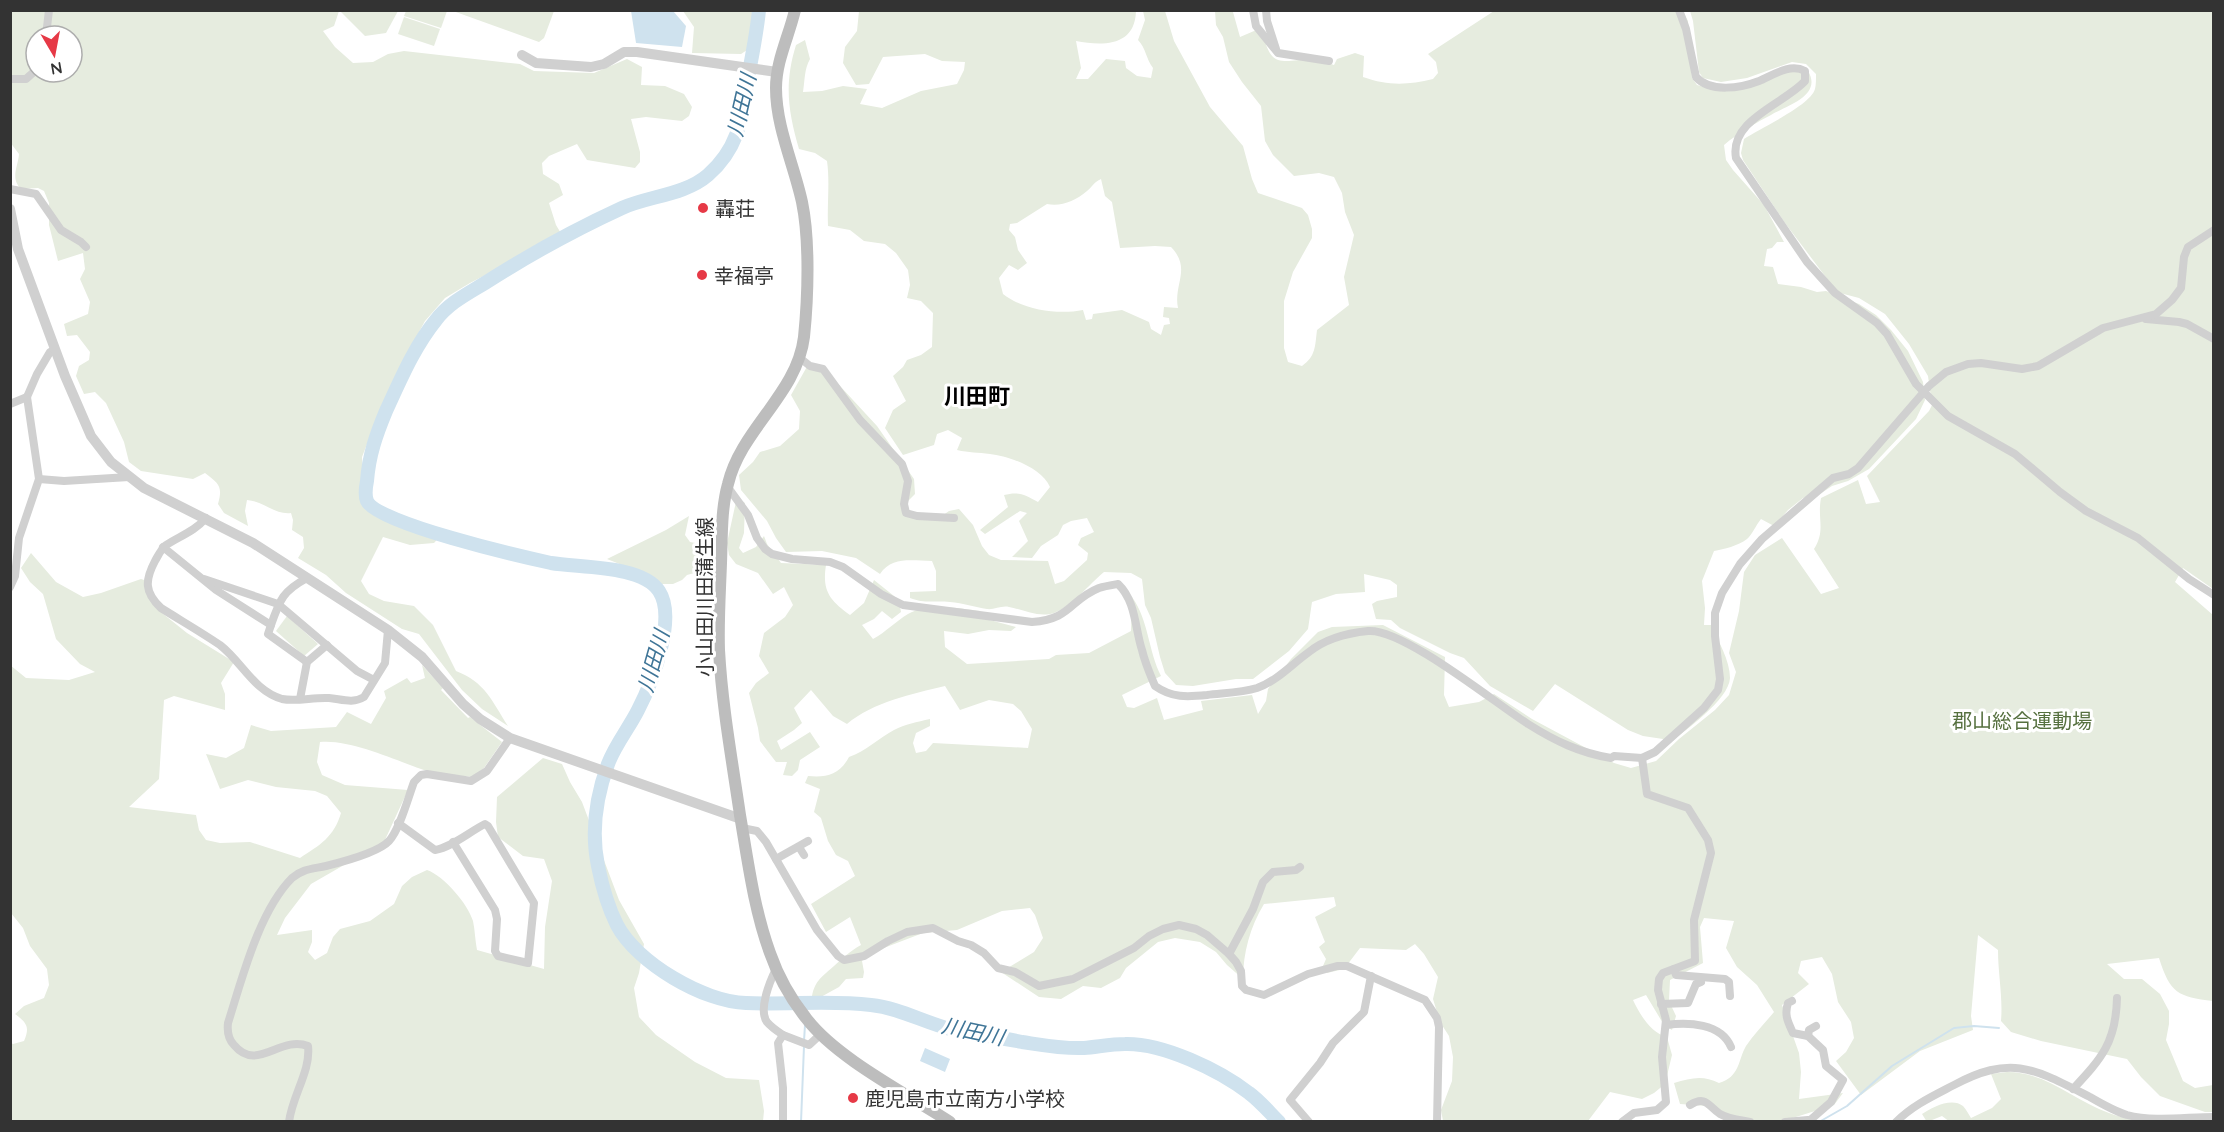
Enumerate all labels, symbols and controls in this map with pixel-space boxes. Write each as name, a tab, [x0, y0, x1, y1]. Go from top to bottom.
north arrow	[24, 24, 84, 84]
text: N	[49, 58, 64, 80]
water label: 川田川	[721, 69, 761, 139]
place label: 轟荘	[715, 196, 755, 221]
marker: 轟荘	[696, 201, 710, 215]
place label: 幸福亭	[714, 263, 774, 288]
marker: 幸福亭	[695, 268, 709, 282]
district label: 川田町	[944, 382, 1010, 410]
street label: 小山田川田蒲生線	[692, 517, 717, 677]
water label: 川田川	[632, 625, 675, 695]
park label: 郡山総合運動場	[1952, 708, 2092, 733]
water label: 川田川	[939, 1012, 1008, 1051]
place label: 鹿児島市立南方小学校	[865, 1086, 1065, 1111]
marker: 鹿児島市立南方小学校	[846, 1091, 860, 1105]

